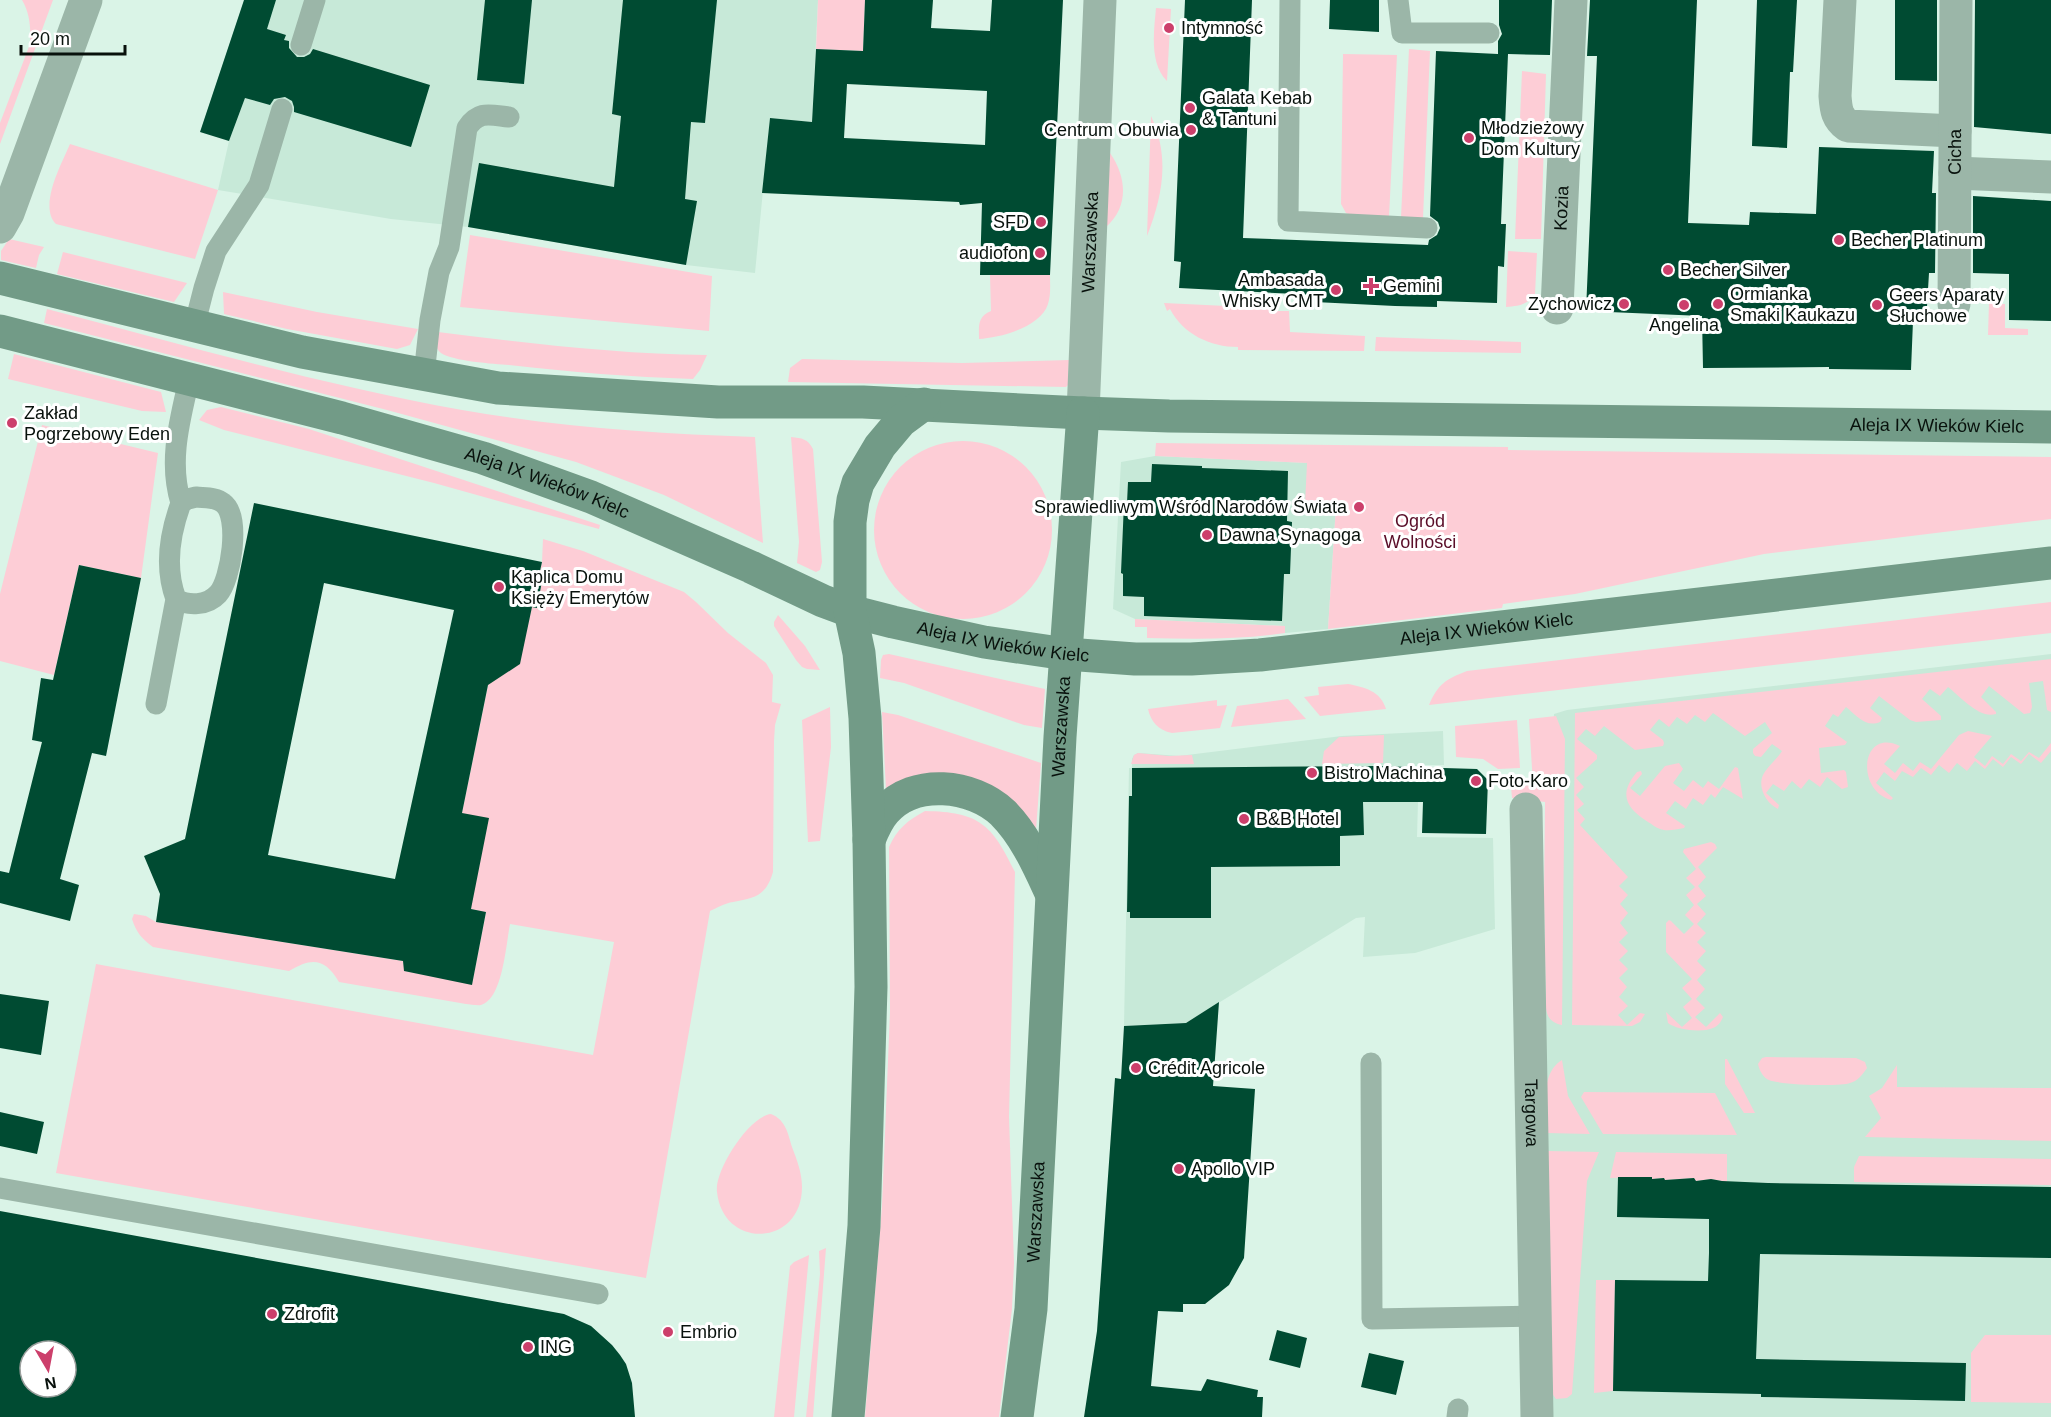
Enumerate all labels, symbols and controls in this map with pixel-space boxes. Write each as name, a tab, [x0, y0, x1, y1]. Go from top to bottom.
scale bar	[21, 18, 124, 56]
place label: Intymność	[1181, 18, 1263, 38]
marker: Intymność	[1162, 21, 1176, 35]
text: 20 m	[30, 29, 70, 49]
place label: Galata Kebab & Tantuni	[1202, 88, 1312, 129]
marker: Galata Kebab & Tantuni	[1183, 101, 1197, 115]
place label: Młodzieżowy Dom Kultury	[1481, 118, 1584, 159]
place label: Centrum Obuwia	[1044, 120, 1180, 140]
marker: Centrum Obuwia	[1184, 123, 1198, 137]
street label: Cicha	[1945, 128, 1965, 175]
marker: Młodzieżowy Dom Kultury	[1462, 131, 1476, 145]
street label: Kozia	[1551, 184, 1573, 231]
street label: Warszawska	[1078, 190, 1102, 293]
place label: SFD	[993, 212, 1029, 232]
marker: SFD	[1034, 215, 1048, 229]
place label: Becher Platinum	[1851, 230, 1983, 250]
marker: Becher Platinum	[1832, 233, 1846, 247]
place label: audiofon	[959, 243, 1028, 263]
marker: audiofon	[1033, 246, 1047, 260]
place label: Becher Silver	[1680, 260, 1787, 280]
marker: Becher Silver	[1661, 263, 1675, 277]
place label: Ambasada Whisky CMT	[1222, 270, 1325, 311]
place label: Gemini	[1383, 276, 1440, 296]
marker: Gemini	[1364, 279, 1378, 293]
marker: Ambasada Whisky CMT	[1329, 283, 1343, 297]
place label: Ormianka Smaki Kaukazu	[1730, 284, 1855, 325]
place label: Geers Aparaty Słuchowe	[1889, 285, 2004, 326]
place label: Zychowicz	[1528, 294, 1612, 314]
marker: Zychowicz	[1617, 297, 1631, 311]
marker: Ormianka Smaki Kaukazu	[1711, 297, 1725, 311]
marker: Angelina	[1677, 298, 1691, 312]
marker: Geers Aparaty Słuchowe	[1870, 298, 1884, 312]
place label: Angelina	[1649, 315, 1720, 335]
place label: Zakład Pogrzebowy Eden	[24, 403, 170, 444]
street label: Aleja IX Wieków Kielc	[1850, 414, 2024, 437]
marker: Zakład Pogrzebowy Eden	[5, 416, 19, 430]
street label: Aleja IX Wieków Kielc	[462, 443, 632, 523]
place label: Sprawiedliwym Wśród Narodów Świata	[1034, 496, 1348, 517]
marker: Sprawiedliwym Wśród Narodów Świata	[1352, 500, 1366, 514]
park label: Ogród Wolności	[1384, 511, 1456, 552]
place label: Dawna Synagoga	[1219, 525, 1362, 545]
marker: Dawna Synagoga	[1200, 528, 1214, 542]
place label: Kaplica Domu Księży Emerytów	[511, 567, 650, 608]
marker: Kaplica Domu Księży Emerytów	[492, 580, 506, 594]
street label: Aleja IX Wieków Kielc	[1399, 609, 1574, 649]
street label: Aleja IX Wieków Kielc	[915, 618, 1090, 666]
street label: Warszawska	[1048, 674, 1074, 778]
place label: Bistro Machina	[1324, 763, 1444, 783]
marker: Bistro Machina	[1305, 766, 1319, 780]
place label: Foto-Karo	[1488, 771, 1568, 791]
marker: Foto-Karo	[1469, 774, 1483, 788]
place label: B&B Hotel	[1256, 809, 1339, 829]
marker: B&B Hotel	[1237, 812, 1251, 826]
place label: Crédit Agricole	[1148, 1058, 1265, 1078]
marker: Crédit Agricole	[1129, 1061, 1143, 1075]
street label: Targowa	[1521, 1079, 1542, 1148]
place label: Apollo VIP	[1191, 1159, 1275, 1179]
street label: Warszawska	[1023, 1160, 1049, 1263]
marker: Apollo VIP	[1172, 1162, 1186, 1176]
place label: Zdrofit	[284, 1304, 335, 1324]
marker: Zdrofit	[265, 1307, 279, 1321]
place label: Embrio	[680, 1322, 737, 1342]
marker: Embrio	[661, 1325, 675, 1339]
place label: ING	[540, 1337, 572, 1357]
north arrow	[18, 1339, 78, 1399]
marker: ING	[521, 1340, 535, 1354]
text: N	[43, 1374, 58, 1393]

